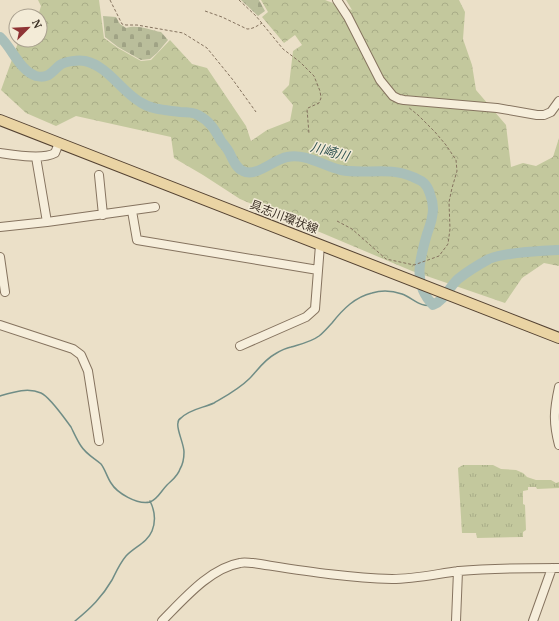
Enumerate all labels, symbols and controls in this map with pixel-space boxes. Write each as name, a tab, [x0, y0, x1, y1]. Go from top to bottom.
north arrow	[8, 8, 48, 48]
text: N	[29, 17, 45, 31]
water label: 川崎川	[309, 137, 353, 165]
street label: 具志川環状線	[248, 197, 320, 236]

